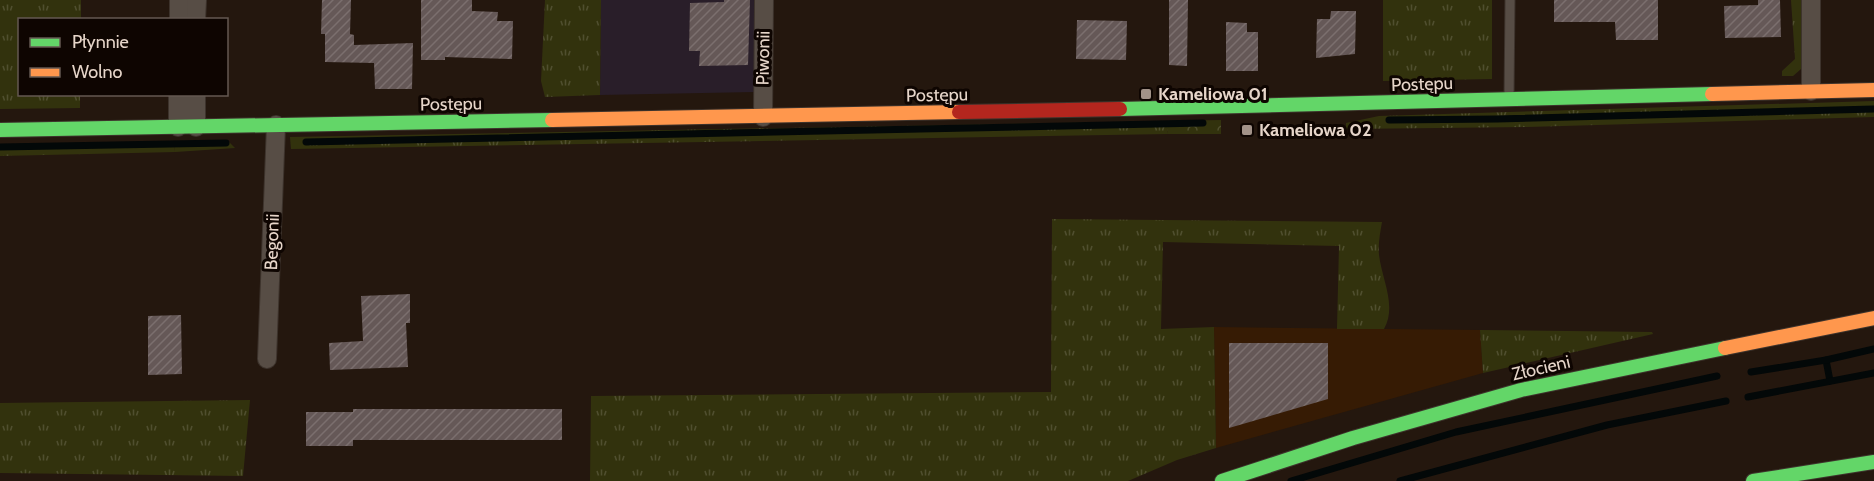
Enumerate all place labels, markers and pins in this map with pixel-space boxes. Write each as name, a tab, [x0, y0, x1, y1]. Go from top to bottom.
place label: Kameliowa 01	[1158, 83, 1268, 105]
marker: Kameliowa 01	[1139, 87, 1153, 101]
place label: Kameliowa 02	[1259, 119, 1372, 141]
marker: Kameliowa 02	[1240, 123, 1254, 137]

